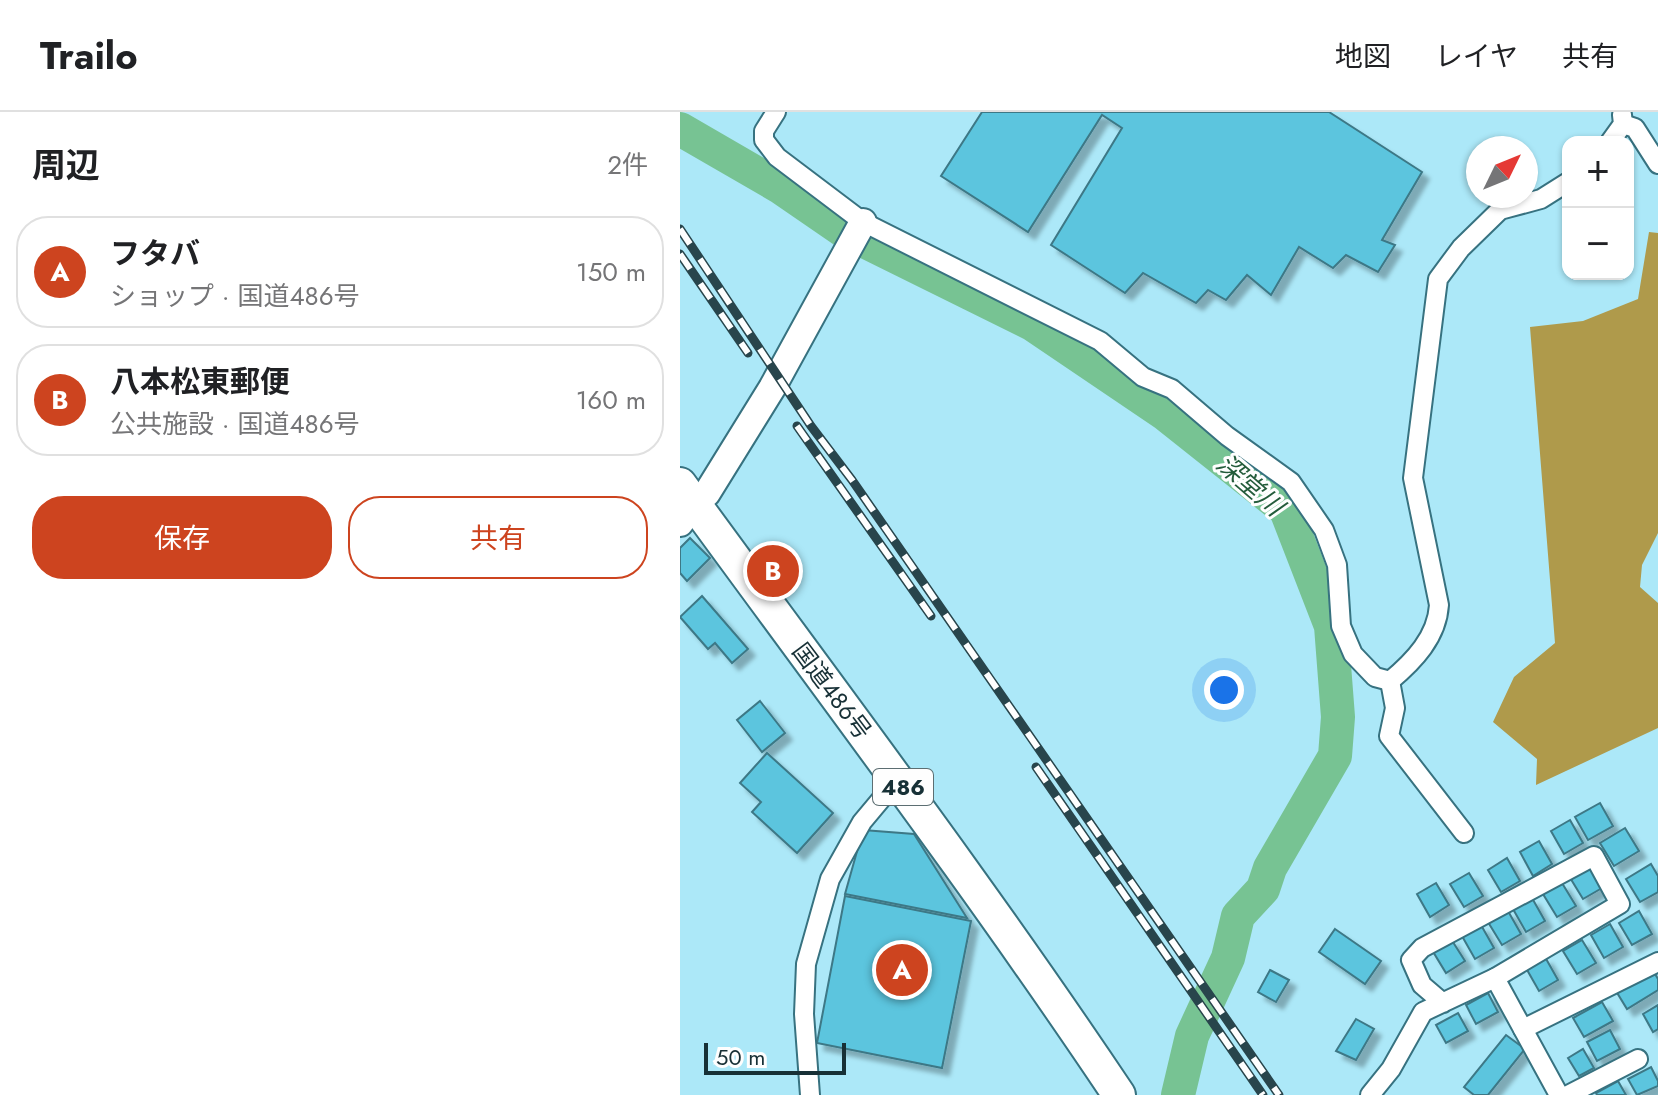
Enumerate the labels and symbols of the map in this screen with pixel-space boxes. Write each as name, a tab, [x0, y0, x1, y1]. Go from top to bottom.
north arrow	[1466, 136, 1538, 208]
water label: 深堂川	[1208, 445, 1294, 527]
pin: B	[747, 541, 799, 601]
street label: 国道486号	[784, 635, 880, 747]
your location	[1204, 670, 1244, 710]
road number: 486	[873, 769, 933, 805]
pin: A	[876, 940, 928, 1000]
scale bar	[704, 1039, 846, 1075]

